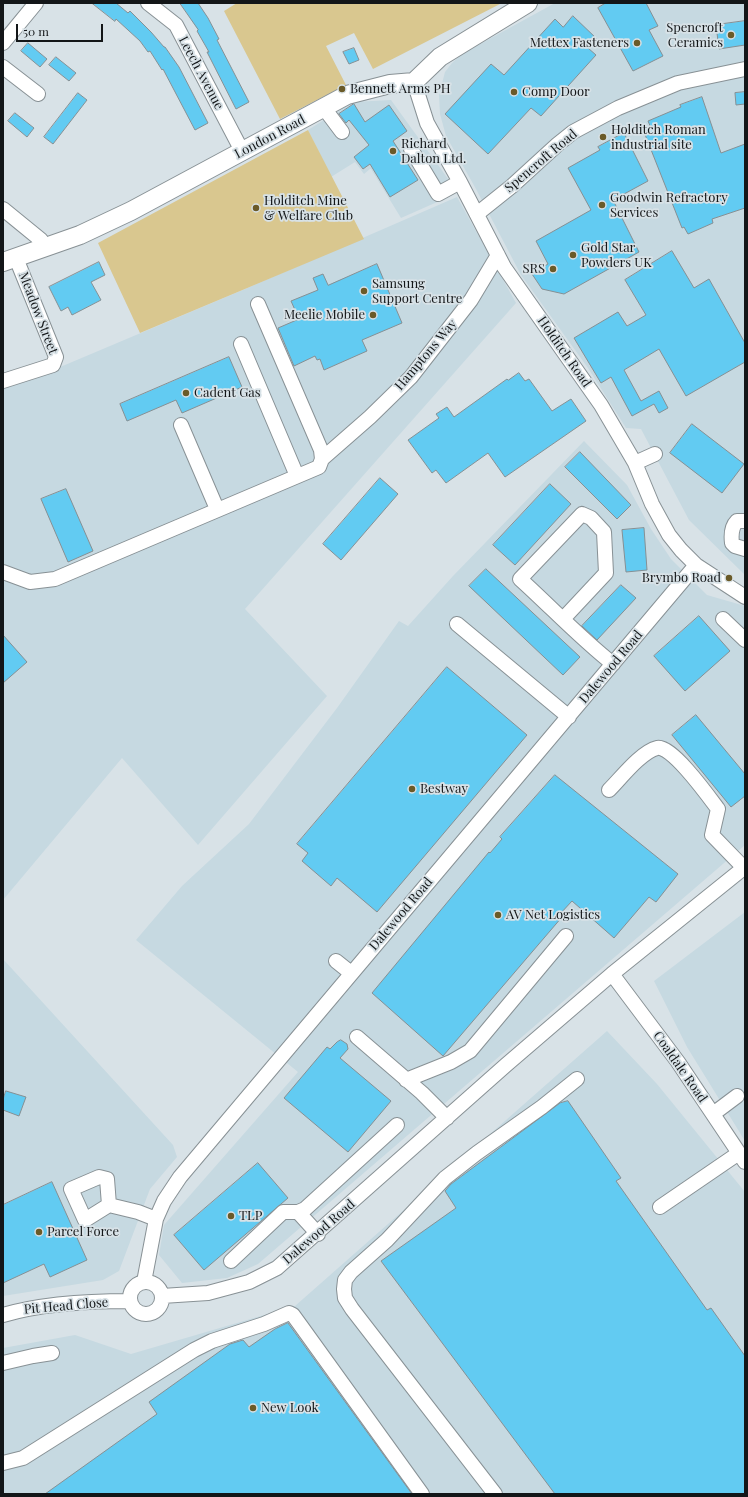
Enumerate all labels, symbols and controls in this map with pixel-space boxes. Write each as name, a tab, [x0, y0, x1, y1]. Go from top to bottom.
scale bar	[18, 16, 105, 42]
place label: Spencroft Ceramics	[666, 20, 723, 51]
text: 50 m	[23, 23, 49, 39]
marker: Spencroft Ceramics	[726, 30, 736, 40]
street label: Leech Avenue	[175, 34, 227, 112]
place label: Mettex Fasteners	[530, 35, 629, 51]
marker: Mettex Fasteners	[632, 38, 642, 48]
place label: Bennett Arms PH	[350, 81, 451, 97]
marker: Bennett Arms PH	[337, 84, 347, 94]
place label: Comp Door	[522, 84, 590, 100]
marker: Comp Door	[509, 87, 519, 97]
street label: London Road	[232, 112, 308, 162]
place label: Holditch Roman industrial site	[611, 122, 706, 153]
street label: Spencroft Road	[502, 126, 580, 196]
marker: Holditch Roman industrial site	[598, 132, 608, 142]
place label: Richard Dalton Ltd.	[401, 136, 466, 167]
marker: Richard Dalton Ltd.	[388, 146, 398, 156]
place label: Goodwin Refractory Services	[610, 190, 728, 221]
place label: Holditch Mine & Welfare Club	[264, 193, 353, 224]
marker: Goodwin Refractory Services	[597, 200, 607, 210]
marker: Holditch Mine & Welfare Club	[251, 203, 261, 213]
place label: Gold Star Powders UK	[581, 240, 652, 271]
marker: Gold Star Powders UK	[568, 250, 578, 260]
place label: SRS	[523, 261, 545, 277]
marker: SRS	[548, 264, 558, 274]
street label: Meadow Street	[15, 270, 61, 356]
place label: Samsung Support Centre	[372, 276, 462, 307]
marker: Samsung Support Centre	[359, 286, 369, 296]
place label: Meelie Mobile	[284, 307, 365, 323]
marker: Meelie Mobile	[368, 310, 378, 320]
street label: Holditch Road	[534, 314, 594, 390]
street label: Hamptons Way	[392, 316, 460, 394]
place label: Cadent Gas	[194, 385, 261, 401]
marker: Cadent Gas	[181, 388, 191, 398]
place label: Brymbo Road	[642, 570, 721, 586]
marker: Brymbo Road	[724, 573, 734, 583]
street label: Dalewood Road	[576, 627, 646, 707]
place label: Bestway	[420, 781, 468, 797]
marker: Bestway	[407, 784, 417, 794]
street label: Dalewood Road	[366, 874, 436, 954]
place label: AV Net Logistics	[506, 907, 600, 923]
marker: AV Net Logistics	[493, 910, 503, 920]
street label: Coaldale Road	[650, 1028, 710, 1106]
street label: Dalewood Road	[280, 1196, 358, 1268]
place label: TLP	[239, 1208, 262, 1224]
marker: TLP	[226, 1211, 236, 1221]
place label: Parcel Force	[47, 1224, 119, 1240]
marker: Parcel Force	[34, 1227, 44, 1237]
street label: Pit Head Close	[23, 1295, 109, 1317]
place label: New Look	[261, 1400, 319, 1416]
marker: New Look	[248, 1403, 258, 1413]

